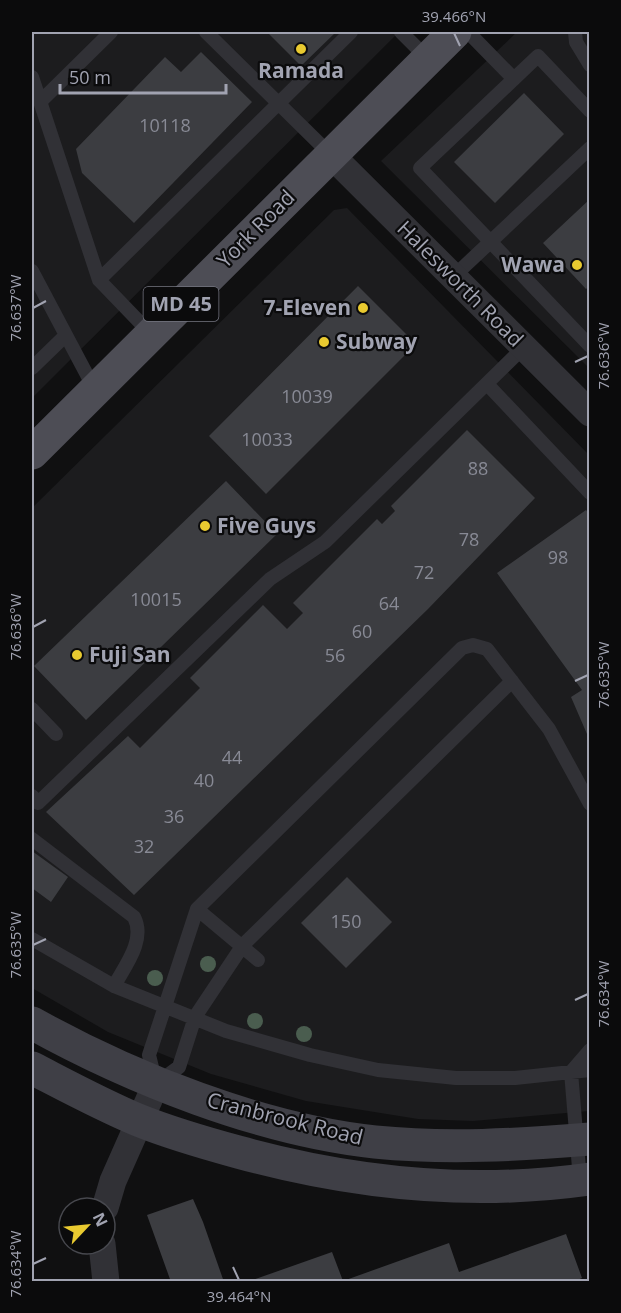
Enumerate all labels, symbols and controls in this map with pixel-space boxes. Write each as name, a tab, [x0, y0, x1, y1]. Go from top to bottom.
text: 39.466°N	[422, 6, 486, 26]
marker: Ramada	[294, 42, 308, 56]
place label: Ramada	[258, 56, 344, 84]
scale bar	[60, 57, 226, 95]
text: 50 m	[69, 65, 111, 89]
house number: 10118	[139, 113, 191, 137]
street label: York Road	[210, 183, 300, 273]
street label: Halesworth Road	[392, 214, 530, 352]
place label: Wawa	[501, 250, 565, 278]
marker: Wawa	[570, 258, 584, 272]
text: 76.637°W	[5, 274, 25, 342]
road number: MD 45	[144, 287, 219, 321]
place label: 7-Eleven	[264, 293, 351, 321]
marker: 7-Eleven	[356, 301, 370, 315]
text: 76.636°W	[593, 322, 613, 390]
place label: Subway	[336, 327, 417, 355]
marker: Subway	[317, 335, 331, 349]
house number: 10039	[281, 384, 333, 408]
house number: 10033	[241, 427, 293, 451]
house number: 88	[468, 456, 488, 480]
place label: Five Guys	[217, 511, 316, 539]
marker: Five Guys	[198, 519, 212, 533]
house number: 78	[459, 527, 479, 551]
house number: 98	[548, 545, 568, 569]
house number: 72	[414, 560, 434, 584]
house number: 10015	[130, 587, 182, 611]
house number: 64	[379, 591, 399, 615]
text: 76.636°W	[5, 593, 25, 661]
house number: 60	[352, 619, 372, 643]
place label: Fuji San	[89, 640, 171, 668]
text: 76.635°W	[593, 641, 613, 709]
house number: 56	[325, 643, 345, 667]
marker: Fuji San	[70, 648, 84, 662]
house number: 44	[222, 745, 242, 769]
house number: 40	[194, 768, 214, 792]
house number: 36	[164, 804, 184, 828]
house number: 32	[134, 834, 154, 858]
house number: 150	[331, 909, 361, 933]
text: 76.635°W	[5, 911, 25, 979]
text: 76.634°W	[593, 960, 613, 1028]
street label: Cranbrook Road	[204, 1085, 366, 1151]
north arrow	[57, 1196, 117, 1256]
text: N	[88, 1209, 113, 1230]
text: 76.634°W	[5, 1230, 25, 1298]
text: 39.464°N	[207, 1286, 271, 1306]

